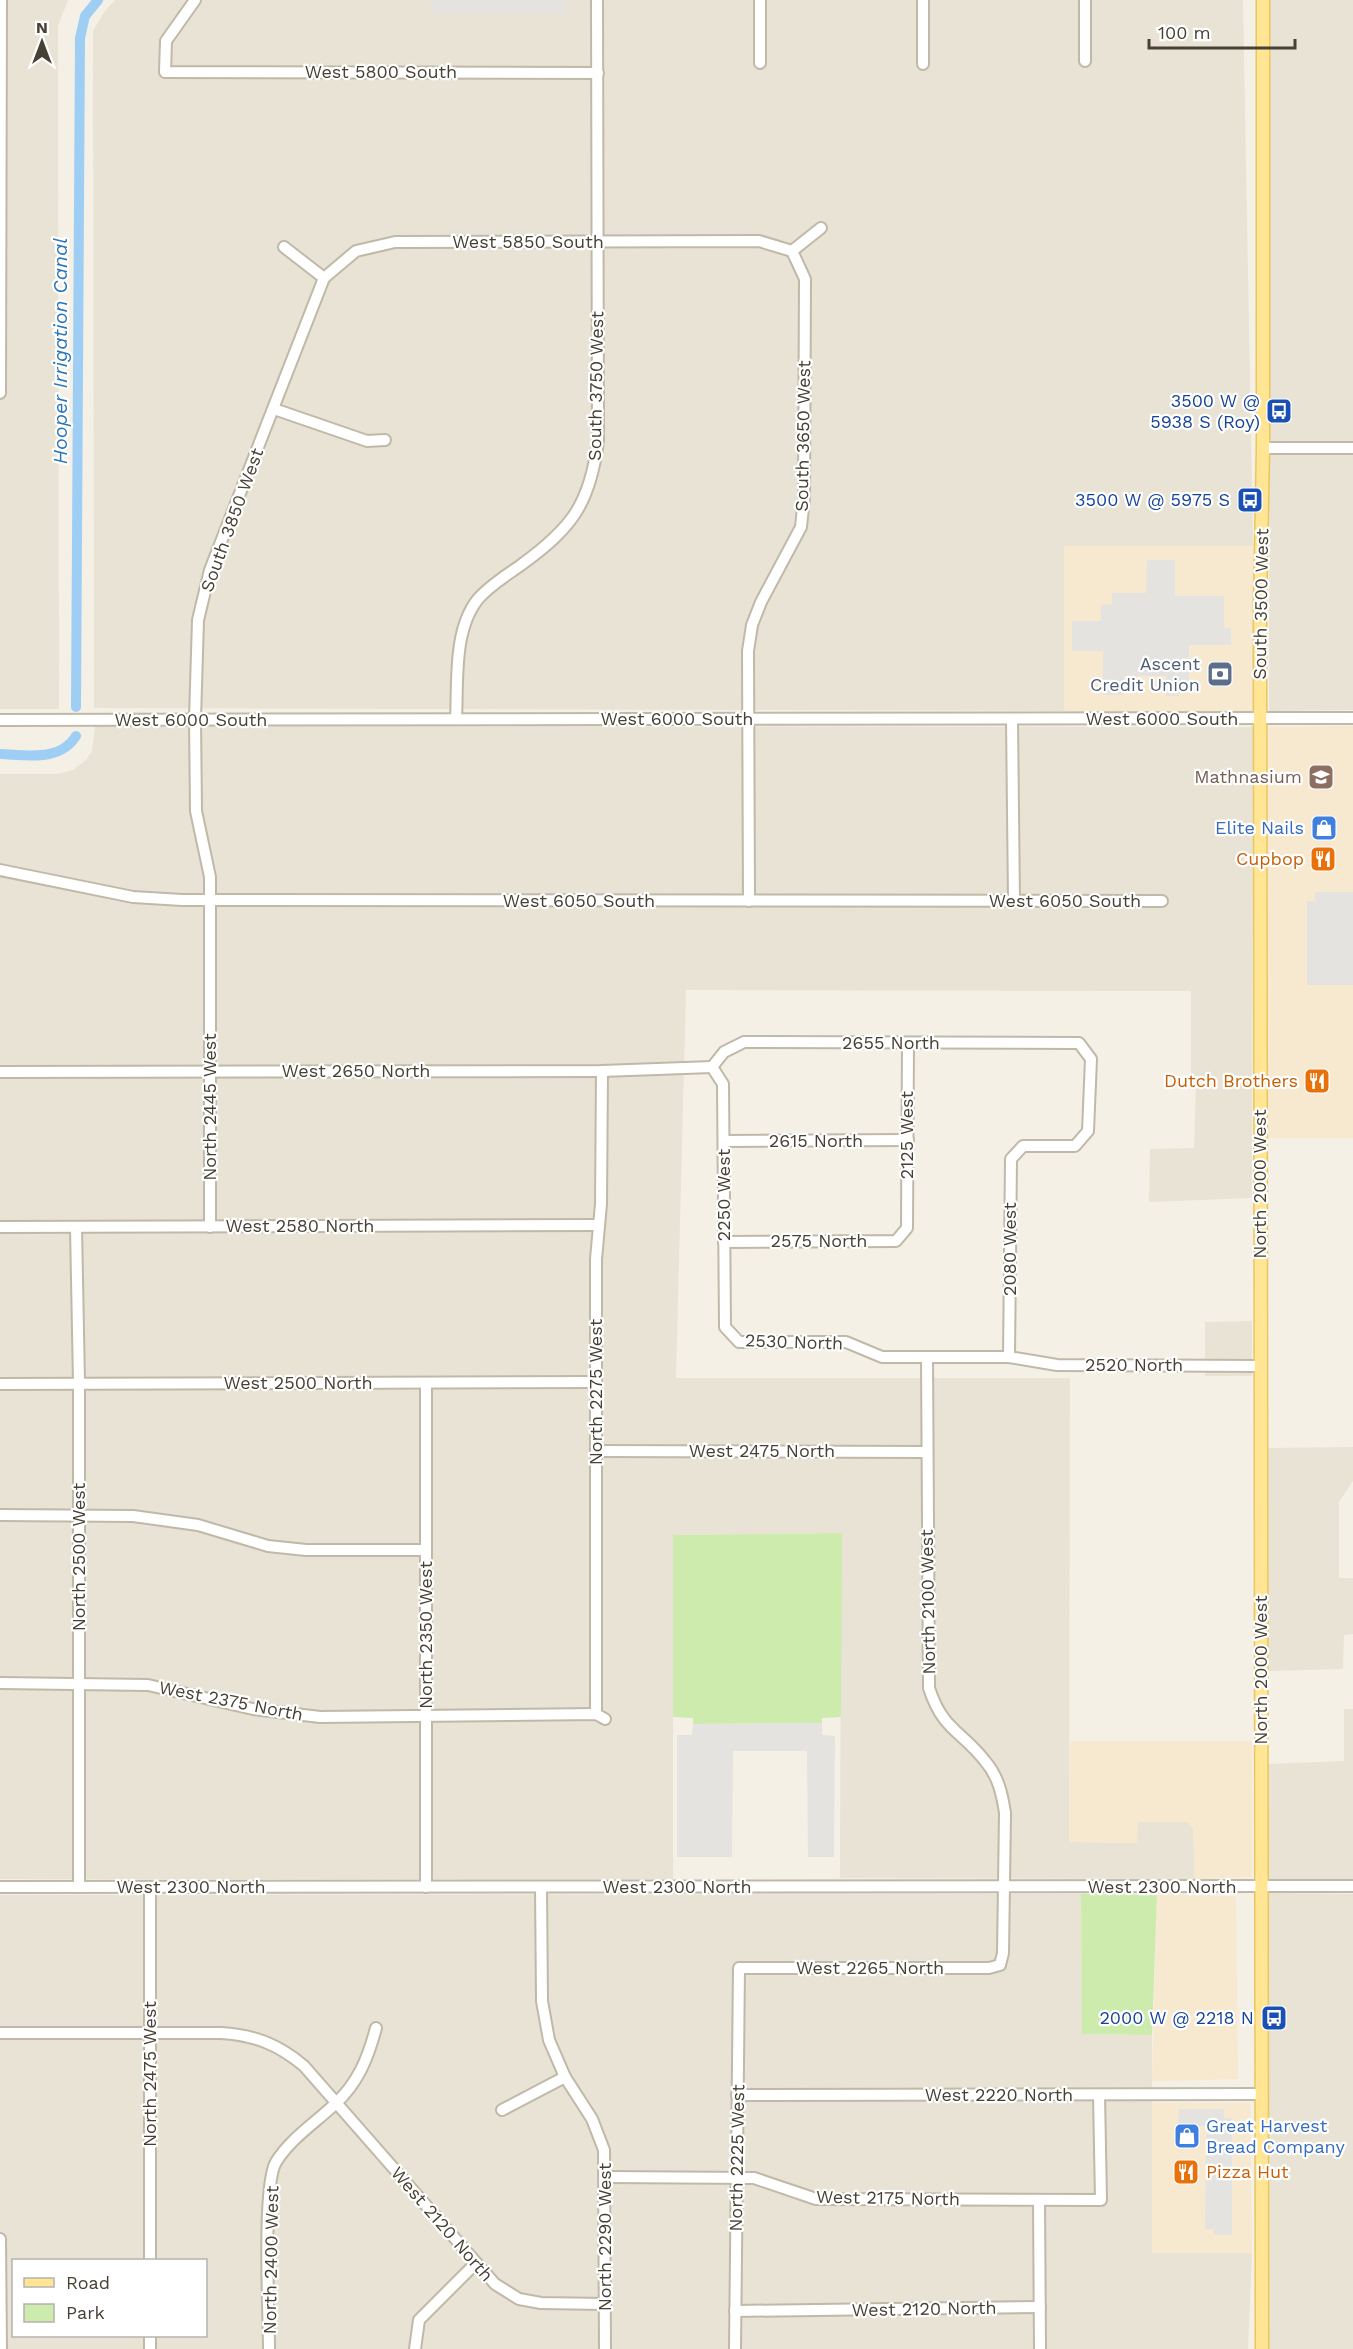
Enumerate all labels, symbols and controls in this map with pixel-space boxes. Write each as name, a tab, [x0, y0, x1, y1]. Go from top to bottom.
north arrow	[12, 12, 72, 72]
scale bar	[1149, 12, 1294, 50]
text: N	[36, 18, 48, 37]
text: 100 m	[1158, 22, 1211, 43]
street label: West 5800 South	[305, 61, 457, 82]
street label: West 5850 South	[452, 231, 604, 252]
water label: Hooper Irrigation Canal	[48, 238, 72, 464]
street label: South 3750 West	[584, 311, 607, 461]
street label: South 3650 West	[791, 360, 814, 512]
place label: 3500 W @ 5938 S (Roy)	[1150, 390, 1260, 432]
bus stop icon: 3500 W @ 5938 S (Roy)	[1264, 396, 1294, 426]
street label: South 3850 West	[196, 445, 267, 595]
bus stop icon: 3500 W @ 5975 S	[1235, 485, 1265, 515]
place label: 3500 W @ 5975 S	[1075, 489, 1230, 510]
street label: South 3500 West	[1249, 528, 1272, 680]
place label: Ascent Credit Union	[1090, 653, 1200, 695]
bank icon: Ascent Credit Union	[1205, 659, 1235, 689]
street label: West 6000 South	[600, 708, 754, 729]
street label: West 6000 South	[1085, 708, 1239, 729]
street label: West 6000 South	[114, 709, 268, 730]
school or university icon: Mathnasium	[1306, 762, 1336, 792]
place label: Mathnasium	[1194, 766, 1302, 787]
shop icon: Elite Nails	[1309, 813, 1339, 843]
place label: Elite Nails	[1215, 817, 1304, 838]
restaurant icon: Cupbop	[1308, 844, 1338, 874]
place label: Cupbop	[1236, 848, 1304, 869]
street label: West 6050 South	[503, 890, 655, 911]
street label: West 6050 South	[989, 890, 1141, 911]
street label: 2655 North	[842, 1032, 940, 1053]
street label: North 2445 West	[199, 1033, 220, 1181]
street label: West 2650 North	[282, 1060, 430, 1081]
restaurant icon: Dutch Brothers	[1302, 1066, 1332, 1096]
place label: Dutch Brothers	[1164, 1070, 1298, 1091]
street label: 2125 West	[896, 1090, 917, 1179]
street label: North 2000 West	[1249, 1109, 1270, 1259]
street label: 2615 North	[769, 1130, 863, 1151]
street label: 2250 West	[713, 1148, 734, 1241]
street label: 2080 West	[999, 1202, 1020, 1296]
street label: West 2580 North	[226, 1215, 375, 1236]
street label: 2575 North	[770, 1230, 868, 1251]
street label: North 2275 West	[585, 1318, 606, 1465]
street label: 2530 North	[745, 1329, 843, 1354]
street label: 2520 North	[1085, 1354, 1183, 1375]
street label: West 2500 North	[223, 1372, 373, 1393]
street label: West 2475 North	[689, 1440, 835, 1461]
street label: North 2500 West	[68, 1482, 89, 1631]
street label: North 2100 West	[916, 1529, 939, 1675]
street label: North 2350 West	[415, 1561, 436, 1709]
street label: North 2000 West	[1250, 1595, 1271, 1745]
street label: West 2375 North	[157, 1676, 305, 1725]
street label: West 2300 North	[116, 1876, 266, 1897]
street label: West 2300 North	[602, 1876, 752, 1897]
street label: West 2300 North	[1087, 1876, 1237, 1897]
street label: West 2265 North	[796, 1957, 944, 1978]
street label: North 2475 West	[139, 2001, 160, 2147]
bus stop icon: 2000 W @ 2218 N	[1259, 2003, 1289, 2033]
place label: 2000 W @ 2218 N	[1099, 2007, 1254, 2028]
street label: North 2225 West	[725, 2084, 748, 2232]
street label: West 2220 North	[925, 2084, 1073, 2105]
place label: Great Harvest Bread Company	[1206, 2115, 1345, 2157]
shop icon: Great Harvest Bread Company	[1172, 2121, 1202, 2151]
restaurant icon: Pizza Hut	[1171, 2157, 1201, 2187]
place label: Pizza Hut	[1206, 2161, 1289, 2182]
street label: West 2120 North	[387, 2162, 498, 2285]
street label: North 2290 West	[594, 2162, 615, 2311]
street label: North 2400 West	[259, 2185, 282, 2334]
street label: West 2175 North	[816, 2186, 960, 2209]
legend	[12, 2259, 207, 2337]
text: Road	[66, 2272, 110, 2293]
street label: West 2120 North	[851, 2297, 997, 2320]
text: Park	[66, 2302, 105, 2323]

